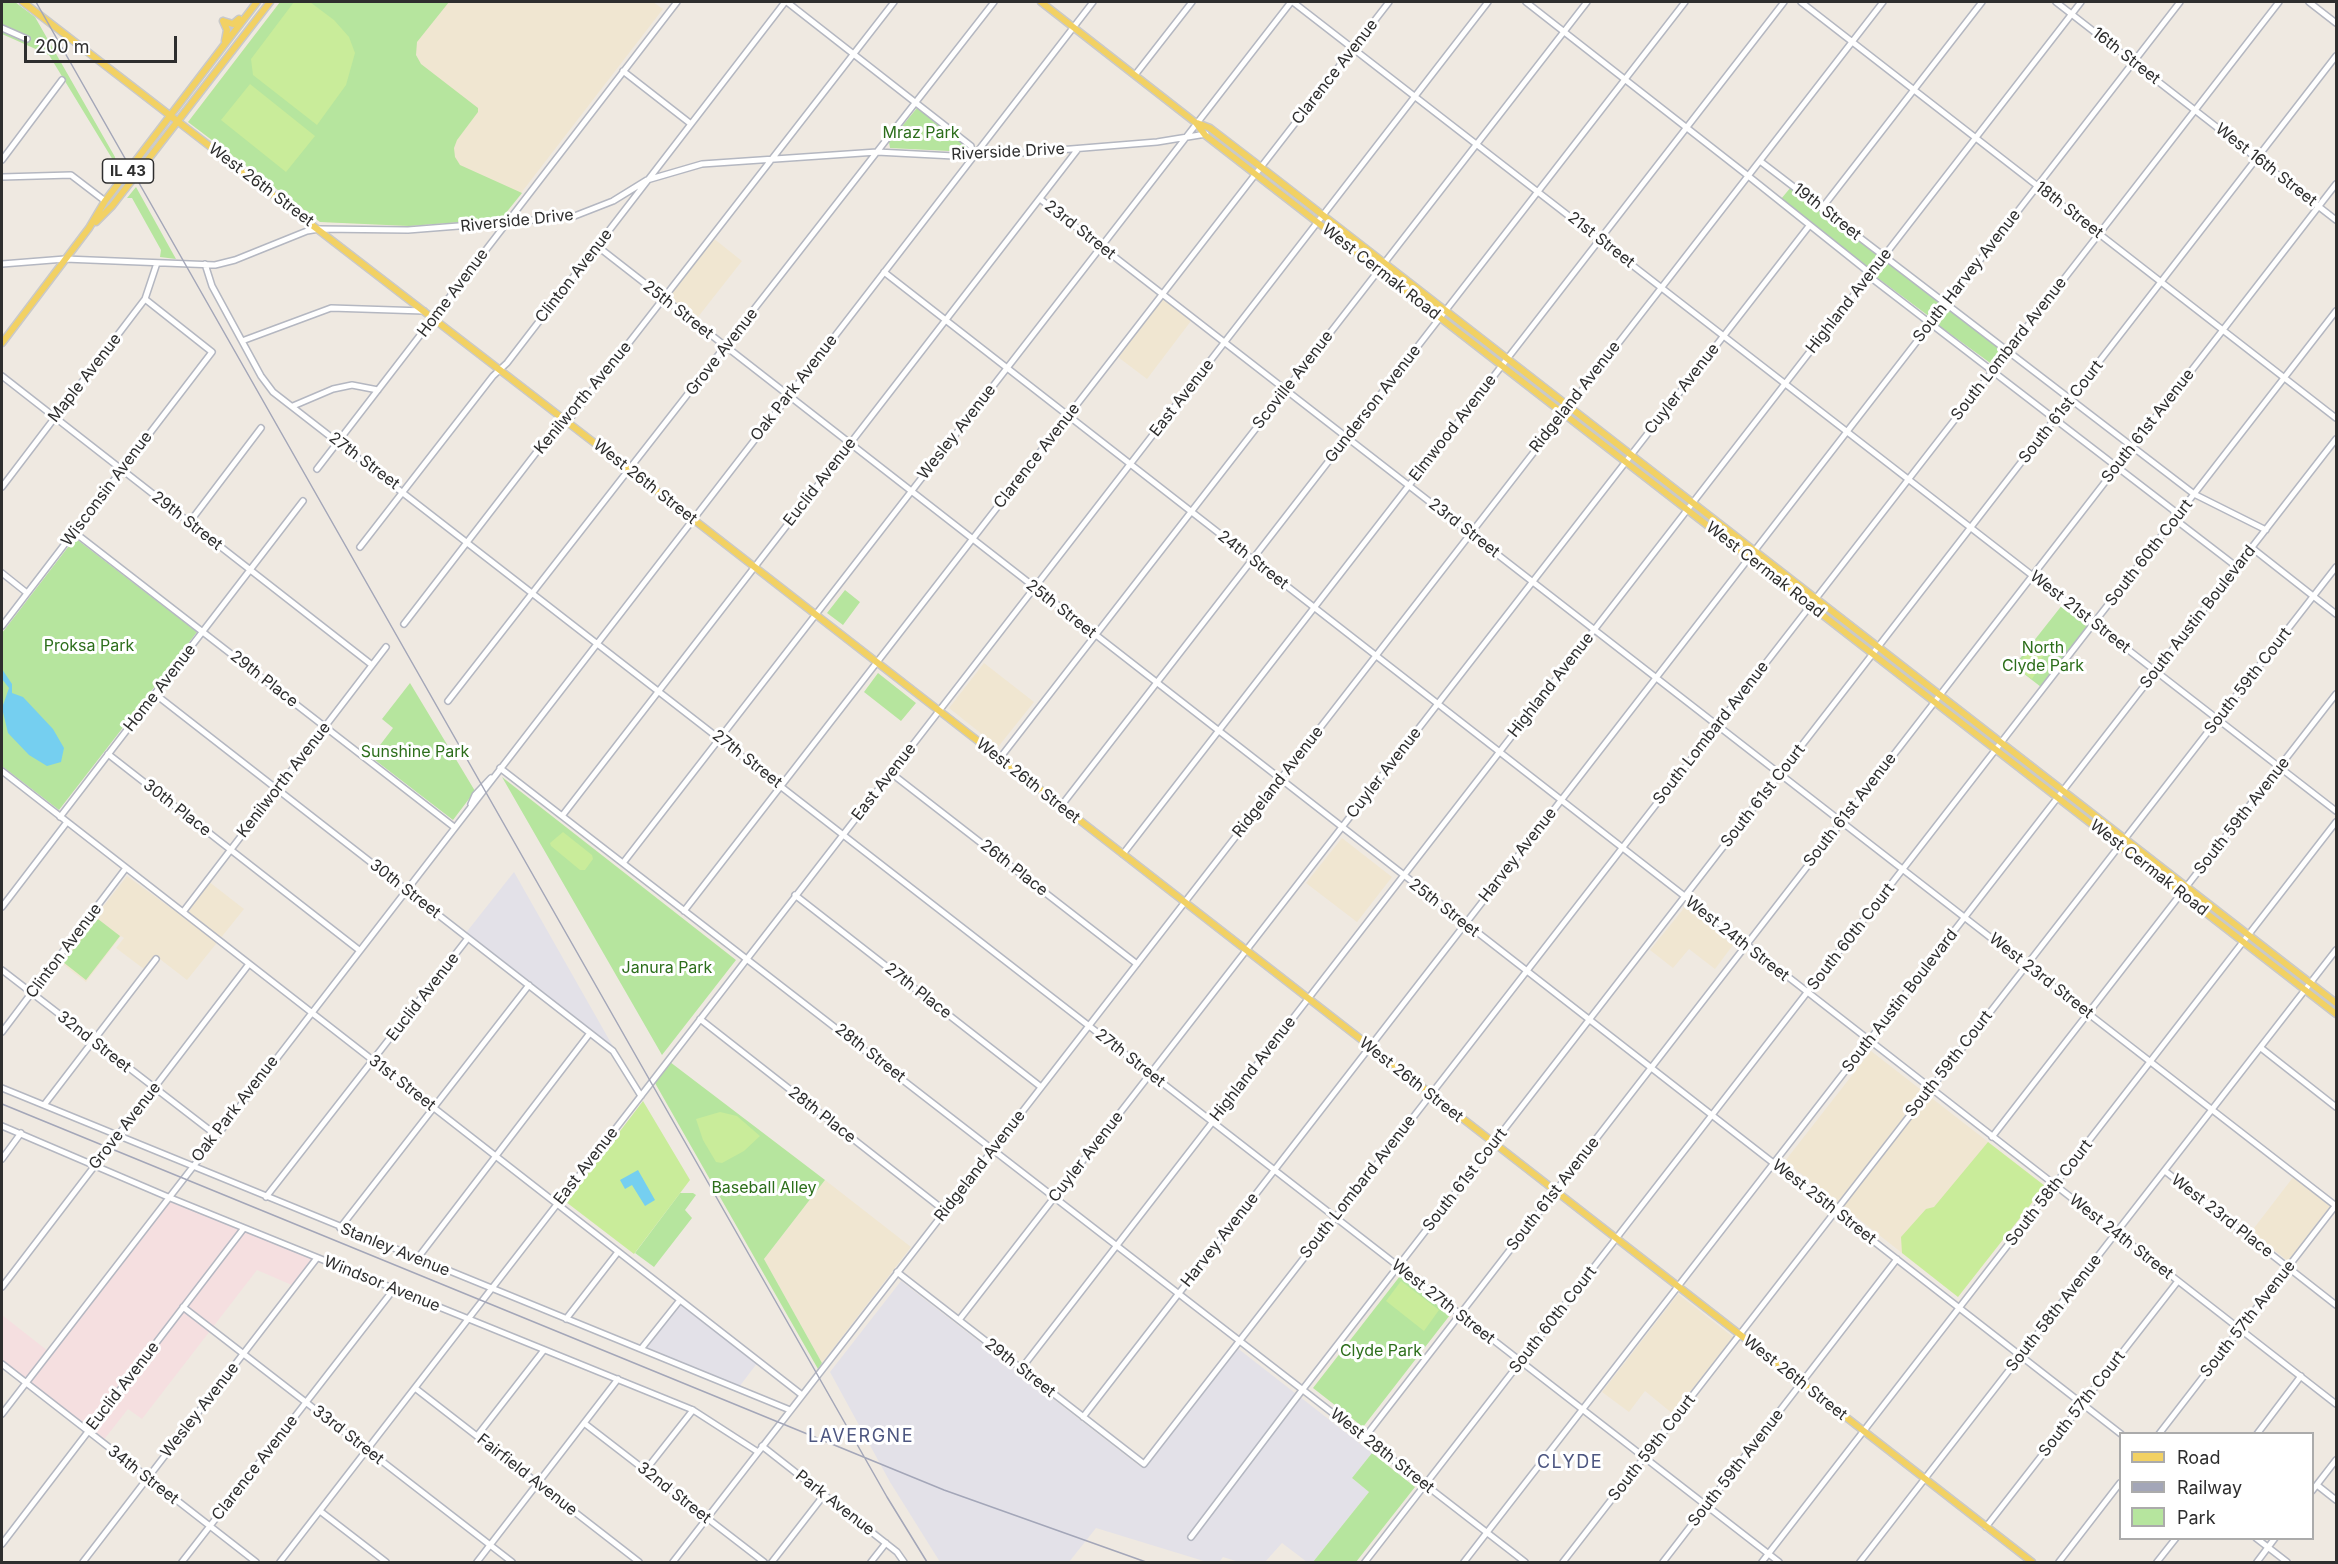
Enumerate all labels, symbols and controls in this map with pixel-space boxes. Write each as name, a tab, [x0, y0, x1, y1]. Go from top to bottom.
street label: Clarence Avenue	[1288, 16, 1382, 128]
scale bar	[27, 24, 180, 62]
street label: 16th Street	[2088, 24, 2164, 88]
text: 200 m	[35, 36, 90, 57]
street label: West 16th Street	[2212, 119, 2320, 211]
park label: Mraz Park	[882, 123, 960, 143]
street label: West 26th Street	[205, 139, 317, 231]
street label: Riverside Drive	[951, 139, 1065, 165]
road number: IL 43	[102, 159, 154, 183]
street label: 18th Street	[2031, 178, 2107, 242]
street label: 19th Street	[1789, 179, 1865, 245]
street label: 23rd Street	[1041, 196, 1119, 264]
street label: Riverside Drive	[459, 206, 575, 236]
street label: South Harvey Avenue	[1909, 206, 2025, 346]
street label: 21st Street	[1564, 208, 1638, 272]
street label: West Cermak Road	[1318, 220, 1444, 324]
street label: Clinton Avenue	[531, 225, 617, 327]
street label: Home Avenue	[414, 245, 492, 341]
street label: Highland Avenue	[1802, 245, 1896, 357]
street label: South Lombard Avenue	[1947, 274, 2071, 424]
street label: 25th Street	[639, 277, 717, 343]
street label: Grove Avenue	[682, 304, 762, 400]
street label: Scoville Avenue	[1249, 327, 1337, 433]
street label: Maple Avenue	[44, 330, 126, 426]
street label: Oak Park Avenue	[747, 331, 841, 445]
street label: Kenilworth Avenue	[530, 338, 636, 458]
street label: Ridgeland Avenue	[1526, 338, 1624, 456]
street label: Cuyler Avenue	[1641, 340, 1723, 438]
street label: Gunderson Avenue	[1321, 341, 1425, 467]
street label: East Avenue	[1146, 355, 1218, 441]
street label: South 61st Court	[2015, 357, 2107, 467]
street label: South 61st Avenue	[2098, 365, 2198, 487]
street label: Elmwood Avenue	[1405, 371, 1501, 485]
street label: Wesley Avenue	[914, 381, 1000, 483]
street label: Clarence Avenue	[990, 400, 1084, 512]
street label: Wisconsin Avenue	[58, 428, 156, 550]
street label: 27th Street	[325, 428, 403, 494]
street label: Euclid Avenue	[780, 434, 860, 530]
street label: West 26th Street	[589, 435, 701, 529]
street label: 29th Street	[148, 487, 226, 555]
street label: 23rd Street	[1425, 494, 1503, 562]
street label: South 60th Court	[2101, 496, 2197, 610]
street label: West Cermak Road	[1702, 518, 1828, 622]
street label: 24th Street	[1214, 527, 1292, 593]
street label: South Austin Boulevard	[2136, 542, 2260, 692]
street label: West 21st Street	[2026, 567, 2134, 657]
street label: 25th Street	[1022, 576, 1100, 642]
street label: South 59th Court	[2200, 624, 2296, 738]
street label: Highland Avenue	[1504, 629, 1598, 741]
park label: Proksa Park	[44, 636, 134, 656]
park label: North Clyde Park	[2002, 638, 2084, 676]
street label: Home Avenue	[120, 641, 200, 735]
street label: 29th Place	[226, 647, 302, 711]
street label: South Lombard Avenue	[1649, 658, 1773, 808]
street label: Kenilworth Avenue	[233, 719, 335, 841]
street label: Ridgeland Avenue	[1229, 723, 1327, 841]
street label: Cuyler Avenue	[1343, 724, 1425, 822]
street label: 27th Street	[708, 726, 786, 792]
street label: West 26th Street	[972, 734, 1084, 828]
street label: East Avenue	[848, 739, 920, 825]
street label: South 61st Court	[1717, 741, 1809, 851]
park label: Sunshine Park	[361, 742, 469, 762]
street label: South 61st Avenue	[1800, 749, 1900, 871]
street label: South 59th Avenue	[2190, 753, 2294, 879]
street label: 30th Place	[139, 776, 215, 840]
street label: Harvey Avenue	[1475, 804, 1561, 906]
street label: West Cermak Road	[2086, 816, 2212, 920]
street label: 26th Place	[976, 836, 1052, 900]
street label: 30th Street	[366, 855, 444, 923]
street label: 25th Street	[1405, 875, 1483, 941]
street label: South 60th Court	[1803, 880, 1899, 994]
street label: West 24th Street	[1681, 892, 1793, 986]
street label: Clinton Avenue	[22, 900, 106, 1002]
street label: South Austin Boulevard	[1838, 926, 1962, 1076]
street label: West 23rd Street	[1985, 929, 2097, 1023]
street label: Euclid Avenue	[383, 949, 463, 1045]
park label: Janura Park	[622, 958, 712, 978]
street label: 27th Place	[881, 959, 955, 1023]
street label: 32nd Street	[53, 1007, 135, 1077]
street label: South 59th Court	[1901, 1007, 1997, 1121]
street label: Highland Avenue	[1206, 1013, 1300, 1125]
street label: 28th Street	[831, 1020, 909, 1086]
street label: 27th Street	[1091, 1025, 1169, 1091]
street label: West 26th Street	[1355, 1033, 1467, 1127]
street label: 31st Street	[365, 1051, 439, 1115]
street label: Oak Park Avenue	[188, 1052, 282, 1166]
street label: Grove Avenue	[85, 1078, 165, 1174]
street label: 28th Place	[784, 1083, 860, 1147]
street label: Ridgeland Avenue	[931, 1107, 1029, 1225]
street label: Cuyler Avenue	[1045, 1108, 1127, 1206]
street label: South Lombard Avenue	[1296, 1112, 1420, 1262]
street label: East Avenue	[550, 1123, 622, 1209]
street label: South 61st Court	[1419, 1125, 1511, 1235]
street label: South 61st Avenue	[1503, 1133, 1603, 1255]
street label: South 58th Court	[2002, 1136, 2096, 1250]
street label: West 25th Street	[1768, 1156, 1880, 1248]
street label: West 23rd Place	[2167, 1170, 2277, 1262]
park label: Baseball Alley	[711, 1178, 817, 1198]
street label: Harvey Avenue	[1177, 1189, 1263, 1291]
street label: West 24th Street	[2065, 1190, 2177, 1284]
street label: Stanley Avenue	[337, 1219, 453, 1281]
street label: South 58th Avenue	[2002, 1251, 2106, 1375]
street label: Windsor Avenue	[321, 1252, 443, 1316]
street label: West 27th Street	[1388, 1256, 1498, 1348]
street label: South 57th Avenue	[2197, 1257, 2299, 1381]
street label: South 60th Court	[1505, 1263, 1601, 1377]
street label: West 26th Street	[1739, 1331, 1851, 1425]
street label: 29th Street	[981, 1334, 1059, 1402]
street label: Euclid Avenue	[83, 1338, 163, 1434]
park label: Clyde Park	[1340, 1341, 1422, 1361]
street label: South 57th Court	[2035, 1347, 2129, 1461]
street label: Wesley Avenue	[157, 1359, 243, 1461]
street label: South 59th Court	[1604, 1391, 1700, 1505]
street label: 33rd Street	[309, 1401, 387, 1469]
street label: West 28th Street	[1326, 1405, 1438, 1497]
street label: South 59th Avenue	[1684, 1405, 1788, 1531]
street label: Clarence Avenue	[208, 1412, 302, 1524]
district label: LAVERGNE	[808, 1426, 914, 1448]
street label: Fairfield Avenue	[473, 1430, 581, 1520]
legend	[2119, 1432, 2314, 1540]
street label: 34th Street	[104, 1441, 182, 1509]
text: Road	[2177, 1447, 2220, 1468]
district label: CLYDE	[1537, 1452, 1603, 1474]
street label: 32nd Street	[633, 1458, 715, 1528]
street label: Park Avenue	[792, 1466, 878, 1540]
text: Railway	[2177, 1477, 2242, 1498]
text: Park	[2177, 1507, 2216, 1528]

